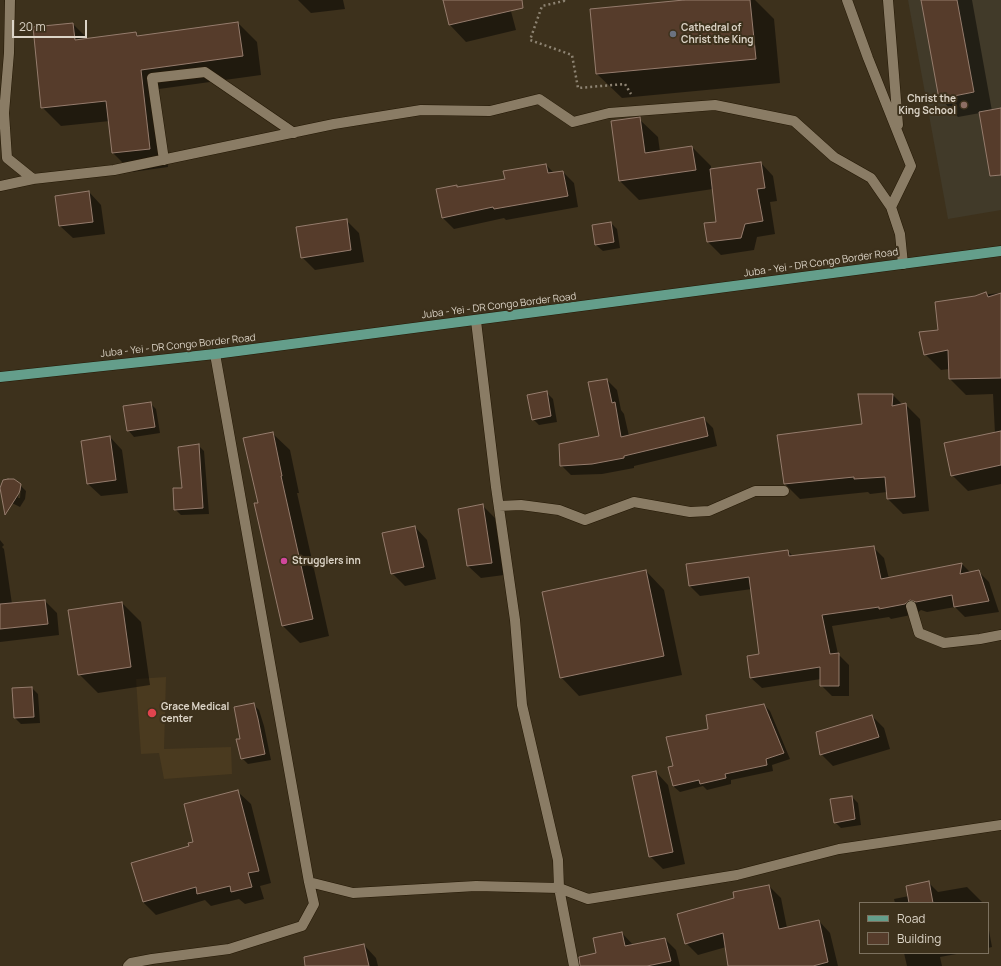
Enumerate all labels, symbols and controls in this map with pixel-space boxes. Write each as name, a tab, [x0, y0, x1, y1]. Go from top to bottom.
scale bar	[14, 12, 89, 38]
text: 20 m	[19, 18, 46, 35]
place label: Cathedral of Christ the King	[681, 22, 753, 46]
marker: Cathedral of Christ the King	[668, 29, 678, 39]
place label: Christ the King School	[899, 93, 956, 116]
marker: Christ the King School	[959, 100, 969, 110]
street label: Juba - Yei - DR Congo Border Road	[743, 246, 899, 280]
street label: Juba - Yei - DR Congo Border Road	[421, 291, 577, 321]
street label: Juba - Yei - DR Congo Border Road	[100, 332, 256, 360]
place label: Strugglers inn	[292, 555, 361, 567]
marker: Strugglers inn	[279, 556, 289, 566]
place label: Grace Medical center	[161, 701, 229, 724]
marker: Grace Medical center	[146, 707, 158, 719]
legend	[859, 902, 989, 954]
text: Road	[897, 910, 925, 927]
text: Building	[897, 930, 941, 947]

